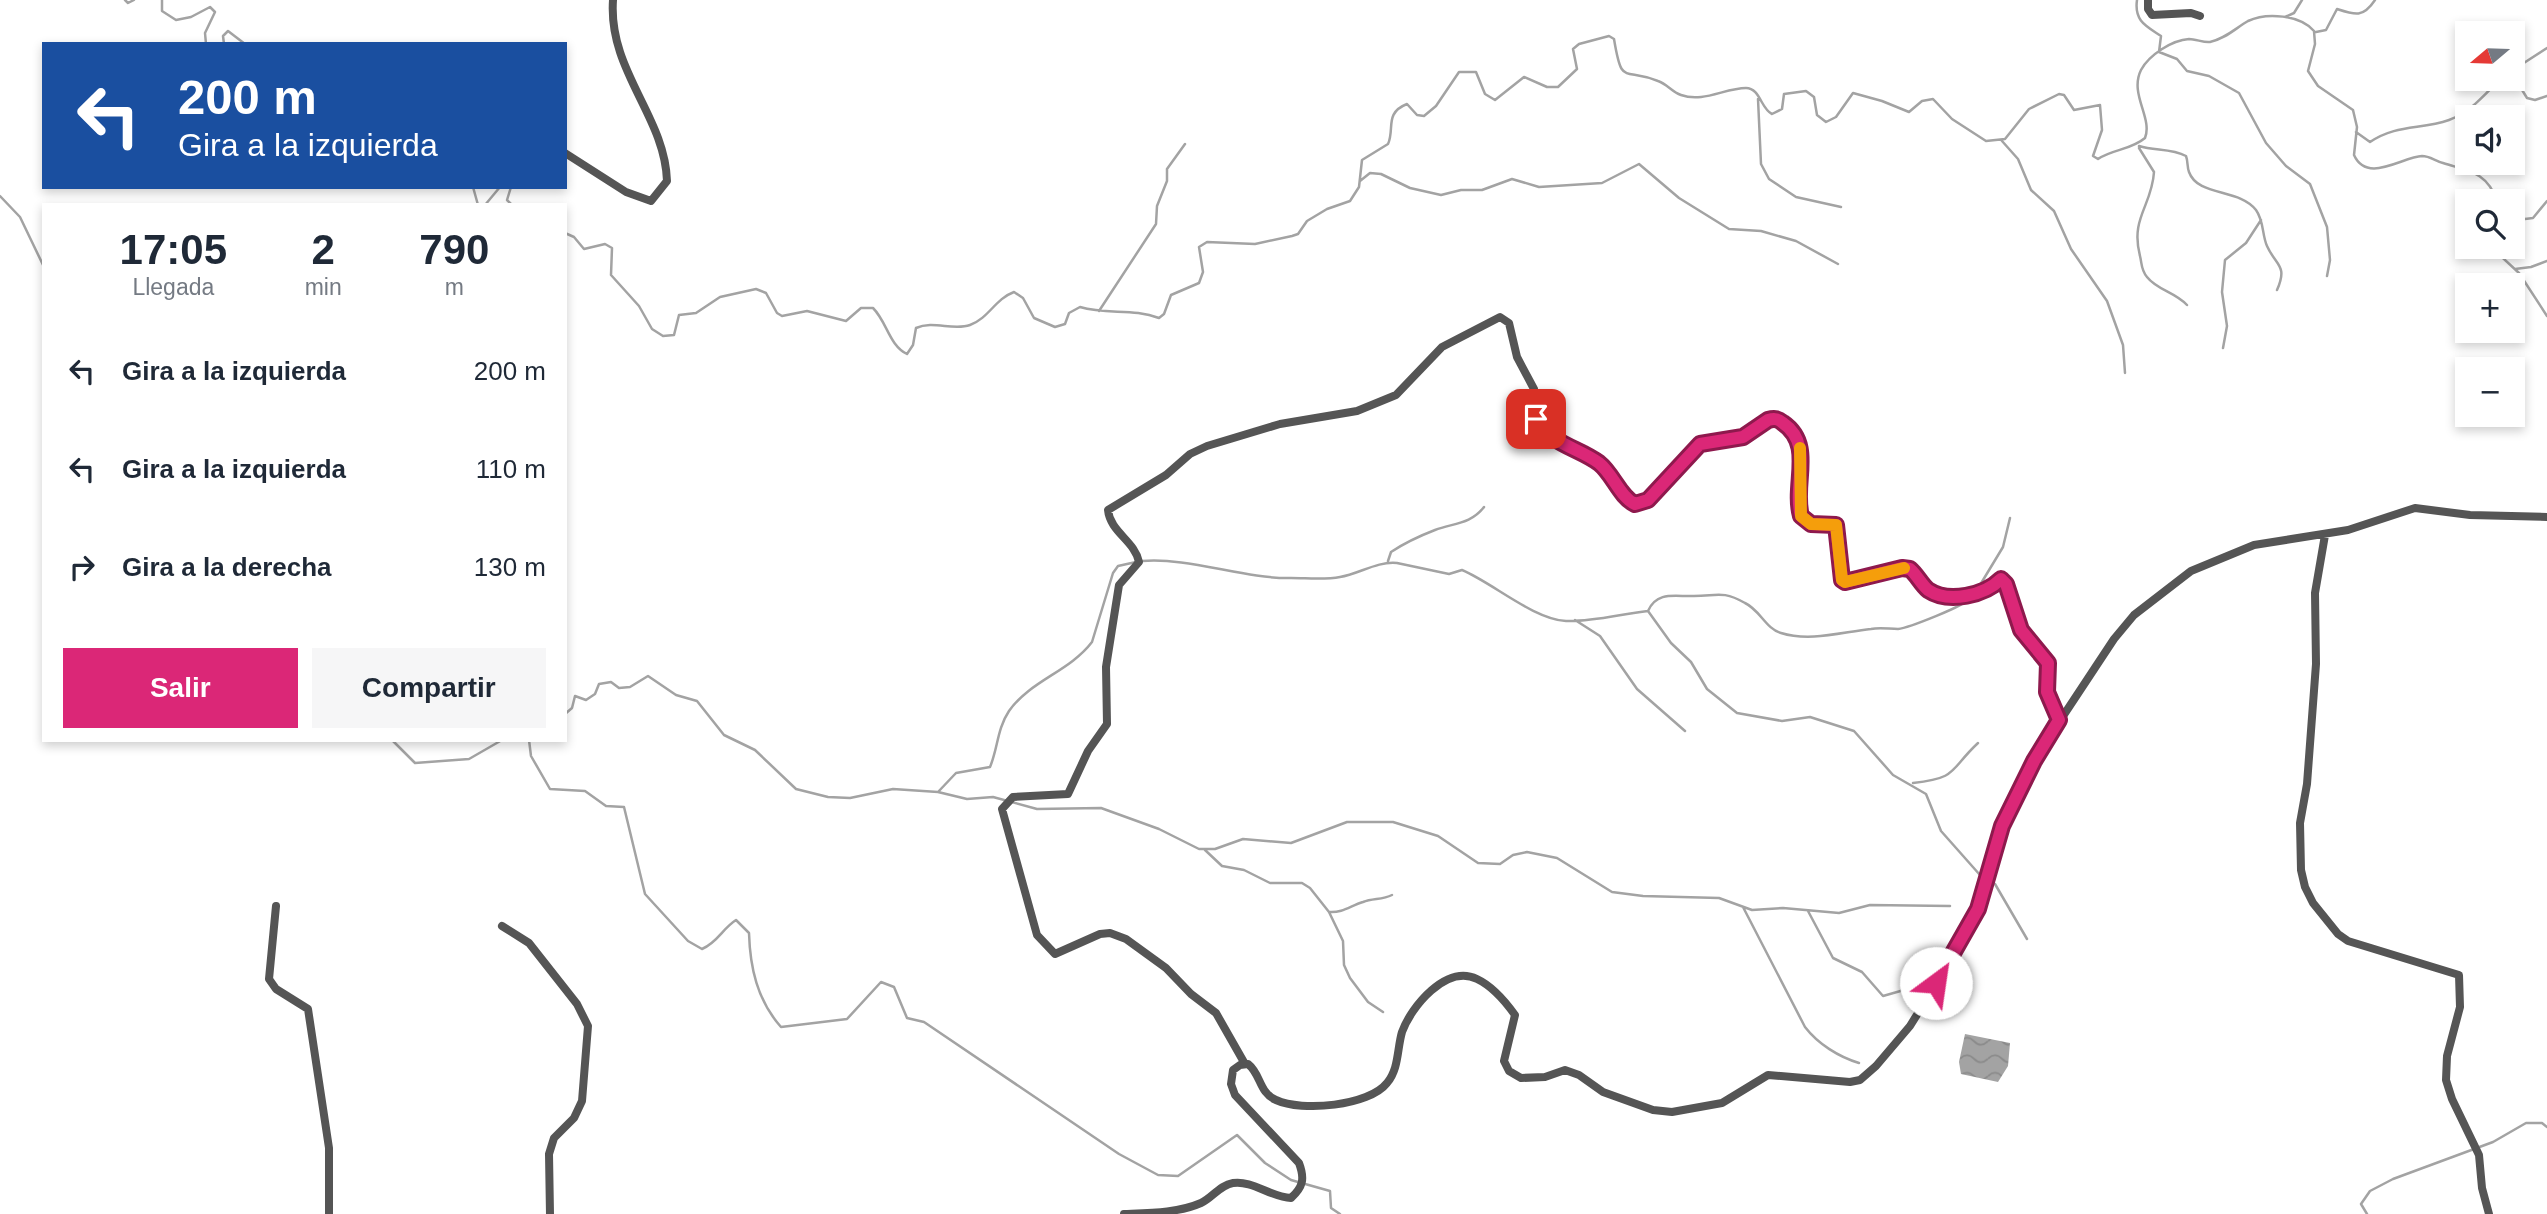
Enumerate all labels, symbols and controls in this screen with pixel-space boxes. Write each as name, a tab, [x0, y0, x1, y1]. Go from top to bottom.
north arrow	[2455, 21, 2525, 91]
map controls	[2455, 21, 2525, 427]
icon: left	[63, 70, 154, 161]
text: 200 m	[178, 70, 317, 124]
button: sound	[2455, 105, 2525, 175]
text: Gira a la izquierda	[178, 127, 438, 163]
button: search	[2455, 189, 2525, 259]
text: 17:05	[120, 226, 227, 273]
text: 2	[311, 226, 335, 273]
text: 790	[419, 226, 489, 273]
button: +	[2455, 273, 2525, 343]
text: Llegada	[132, 274, 214, 300]
text: min	[305, 274, 342, 300]
text: m	[445, 274, 464, 300]
icon: left	[63, 352, 101, 390]
text: Gira a la izquierda	[122, 356, 346, 386]
text: 200 m	[474, 356, 546, 386]
button: −	[2455, 357, 2525, 427]
pin	[1506, 389, 1566, 449]
icon: arrive	[1517, 400, 1555, 438]
icon: left	[63, 450, 101, 488]
text: Gira a la izquierda	[122, 454, 346, 484]
text: 110 m	[476, 454, 546, 484]
icon: right	[63, 548, 101, 586]
text: Gira a la derecha	[122, 552, 332, 582]
text: 130 m	[474, 552, 546, 582]
button: Salir	[63, 648, 298, 728]
button: Compartir	[312, 648, 546, 728]
position arrow	[1899, 946, 1973, 1020]

